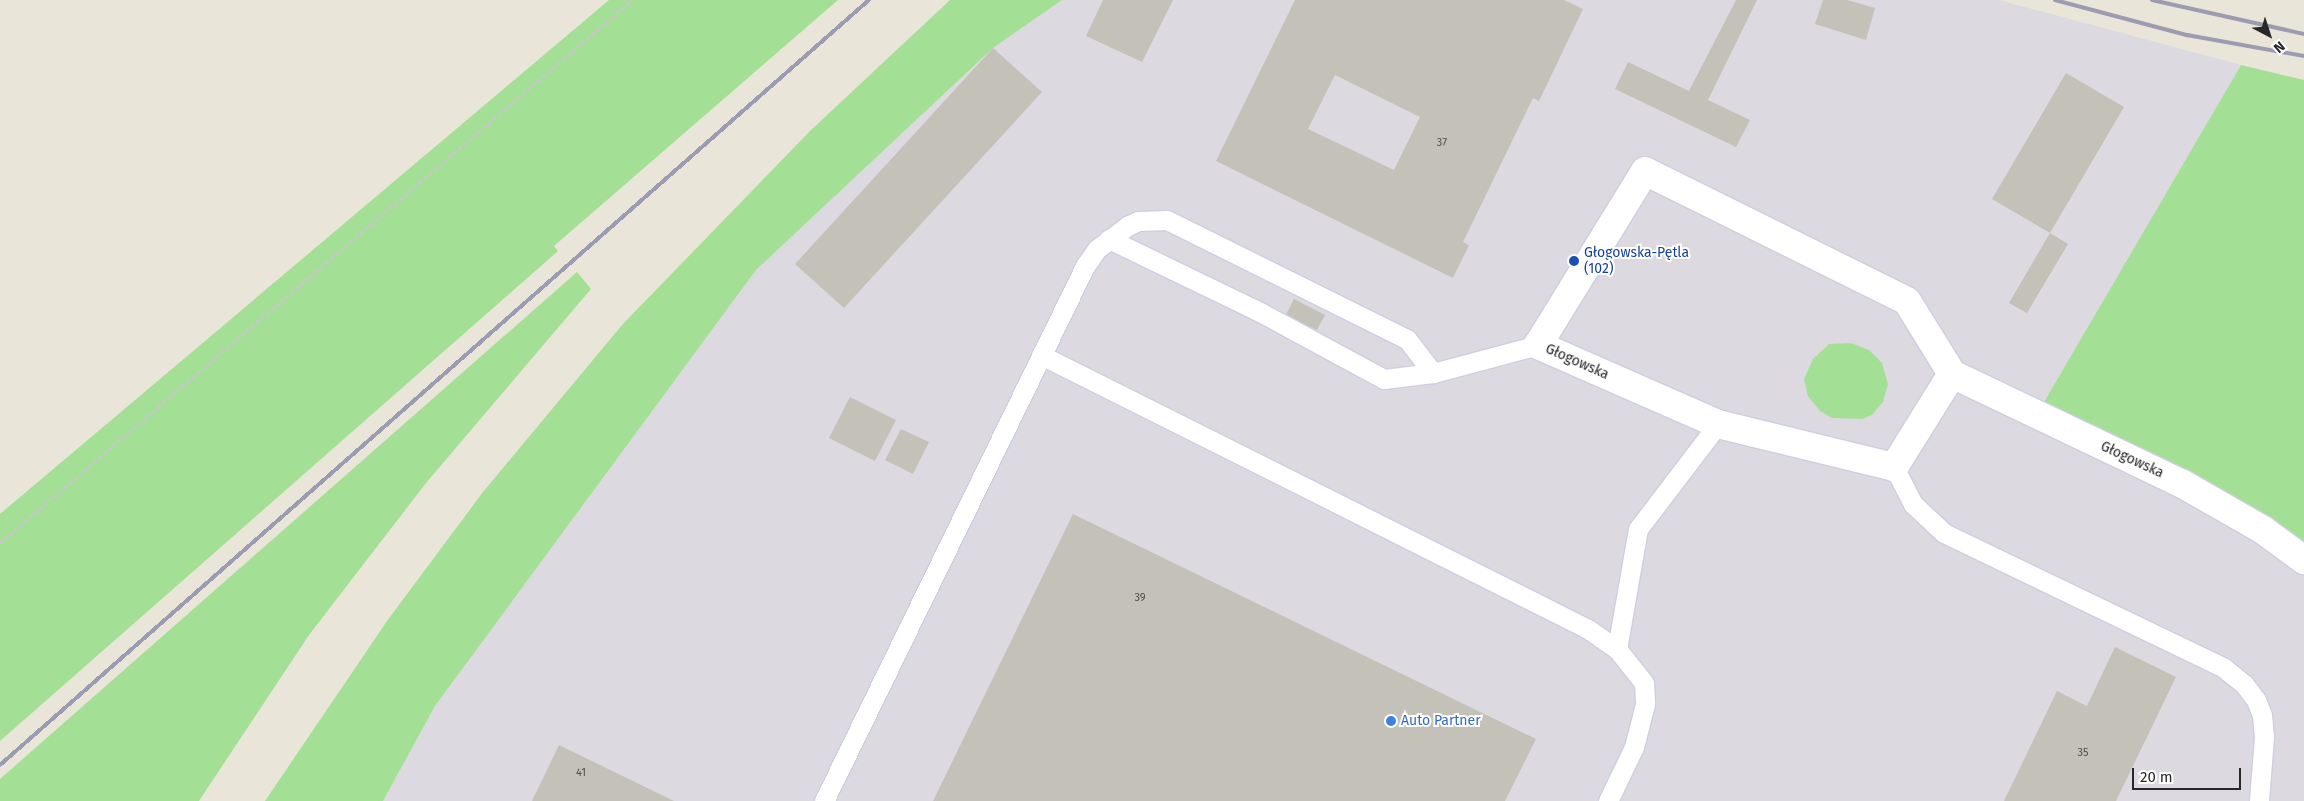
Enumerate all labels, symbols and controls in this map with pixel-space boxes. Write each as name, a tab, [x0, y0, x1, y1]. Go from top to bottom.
north arrow	[2244, 10, 2294, 60]
text: N	[2270, 37, 2288, 56]
house number: 37	[1437, 136, 1447, 150]
place label: Głogowska-Pętla (102)	[1584, 245, 1689, 278]
marker: Głogowska-Pętla (102)	[1568, 255, 1580, 267]
street label: Głogowska	[1543, 341, 1611, 383]
street label: Głogowska	[2098, 438, 2166, 482]
house number: 39	[1134, 591, 1146, 605]
place label: Auto Partner	[1401, 713, 1481, 729]
marker: Auto Partner	[1385, 715, 1397, 727]
house number: 35	[2078, 746, 2088, 760]
scale bar	[2134, 758, 2243, 790]
house number: 41	[576, 766, 586, 780]
text: 20 m	[2140, 768, 2173, 786]

